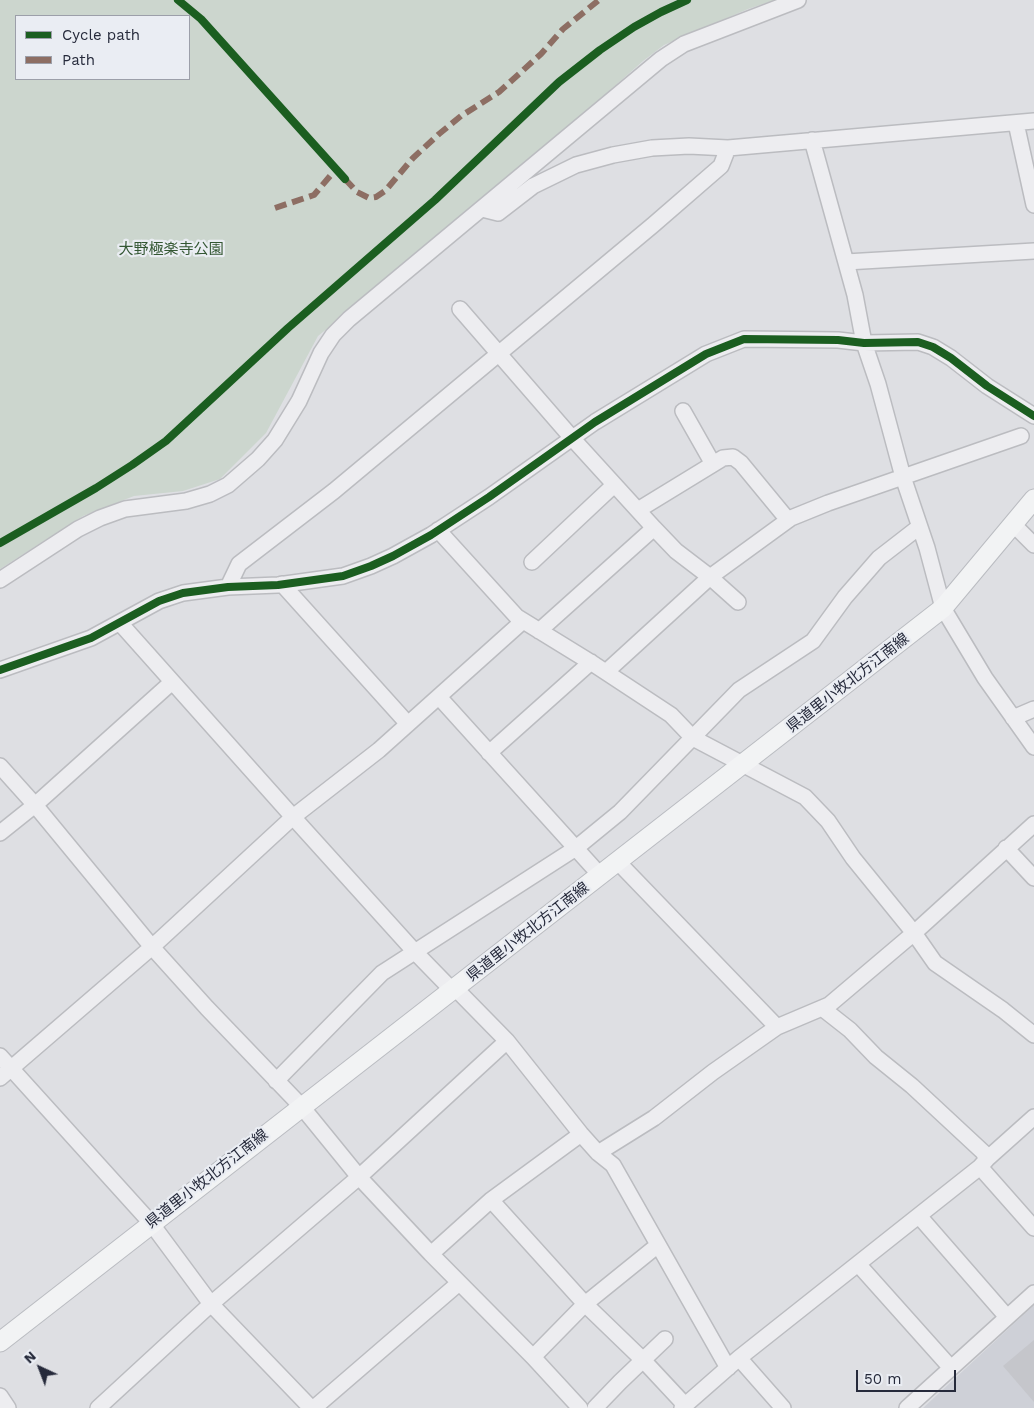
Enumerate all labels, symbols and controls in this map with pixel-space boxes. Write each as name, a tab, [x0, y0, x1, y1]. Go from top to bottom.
legend	[15, 15, 190, 80]
text: Cycle path	[62, 26, 140, 44]
text: Path	[62, 51, 95, 69]
park label: 大野極楽寺公園	[119, 241, 223, 259]
street label: 県道里小牧北方江南線	[783, 630, 913, 736]
street label: 県道里小牧北方江南線	[463, 879, 593, 985]
street label: 県道里小牧北方江南線	[142, 1126, 272, 1232]
north arrow	[15, 1343, 65, 1393]
text: N	[21, 1348, 39, 1366]
scale bar	[859, 1360, 959, 1392]
text: 50 m	[864, 1370, 901, 1388]

